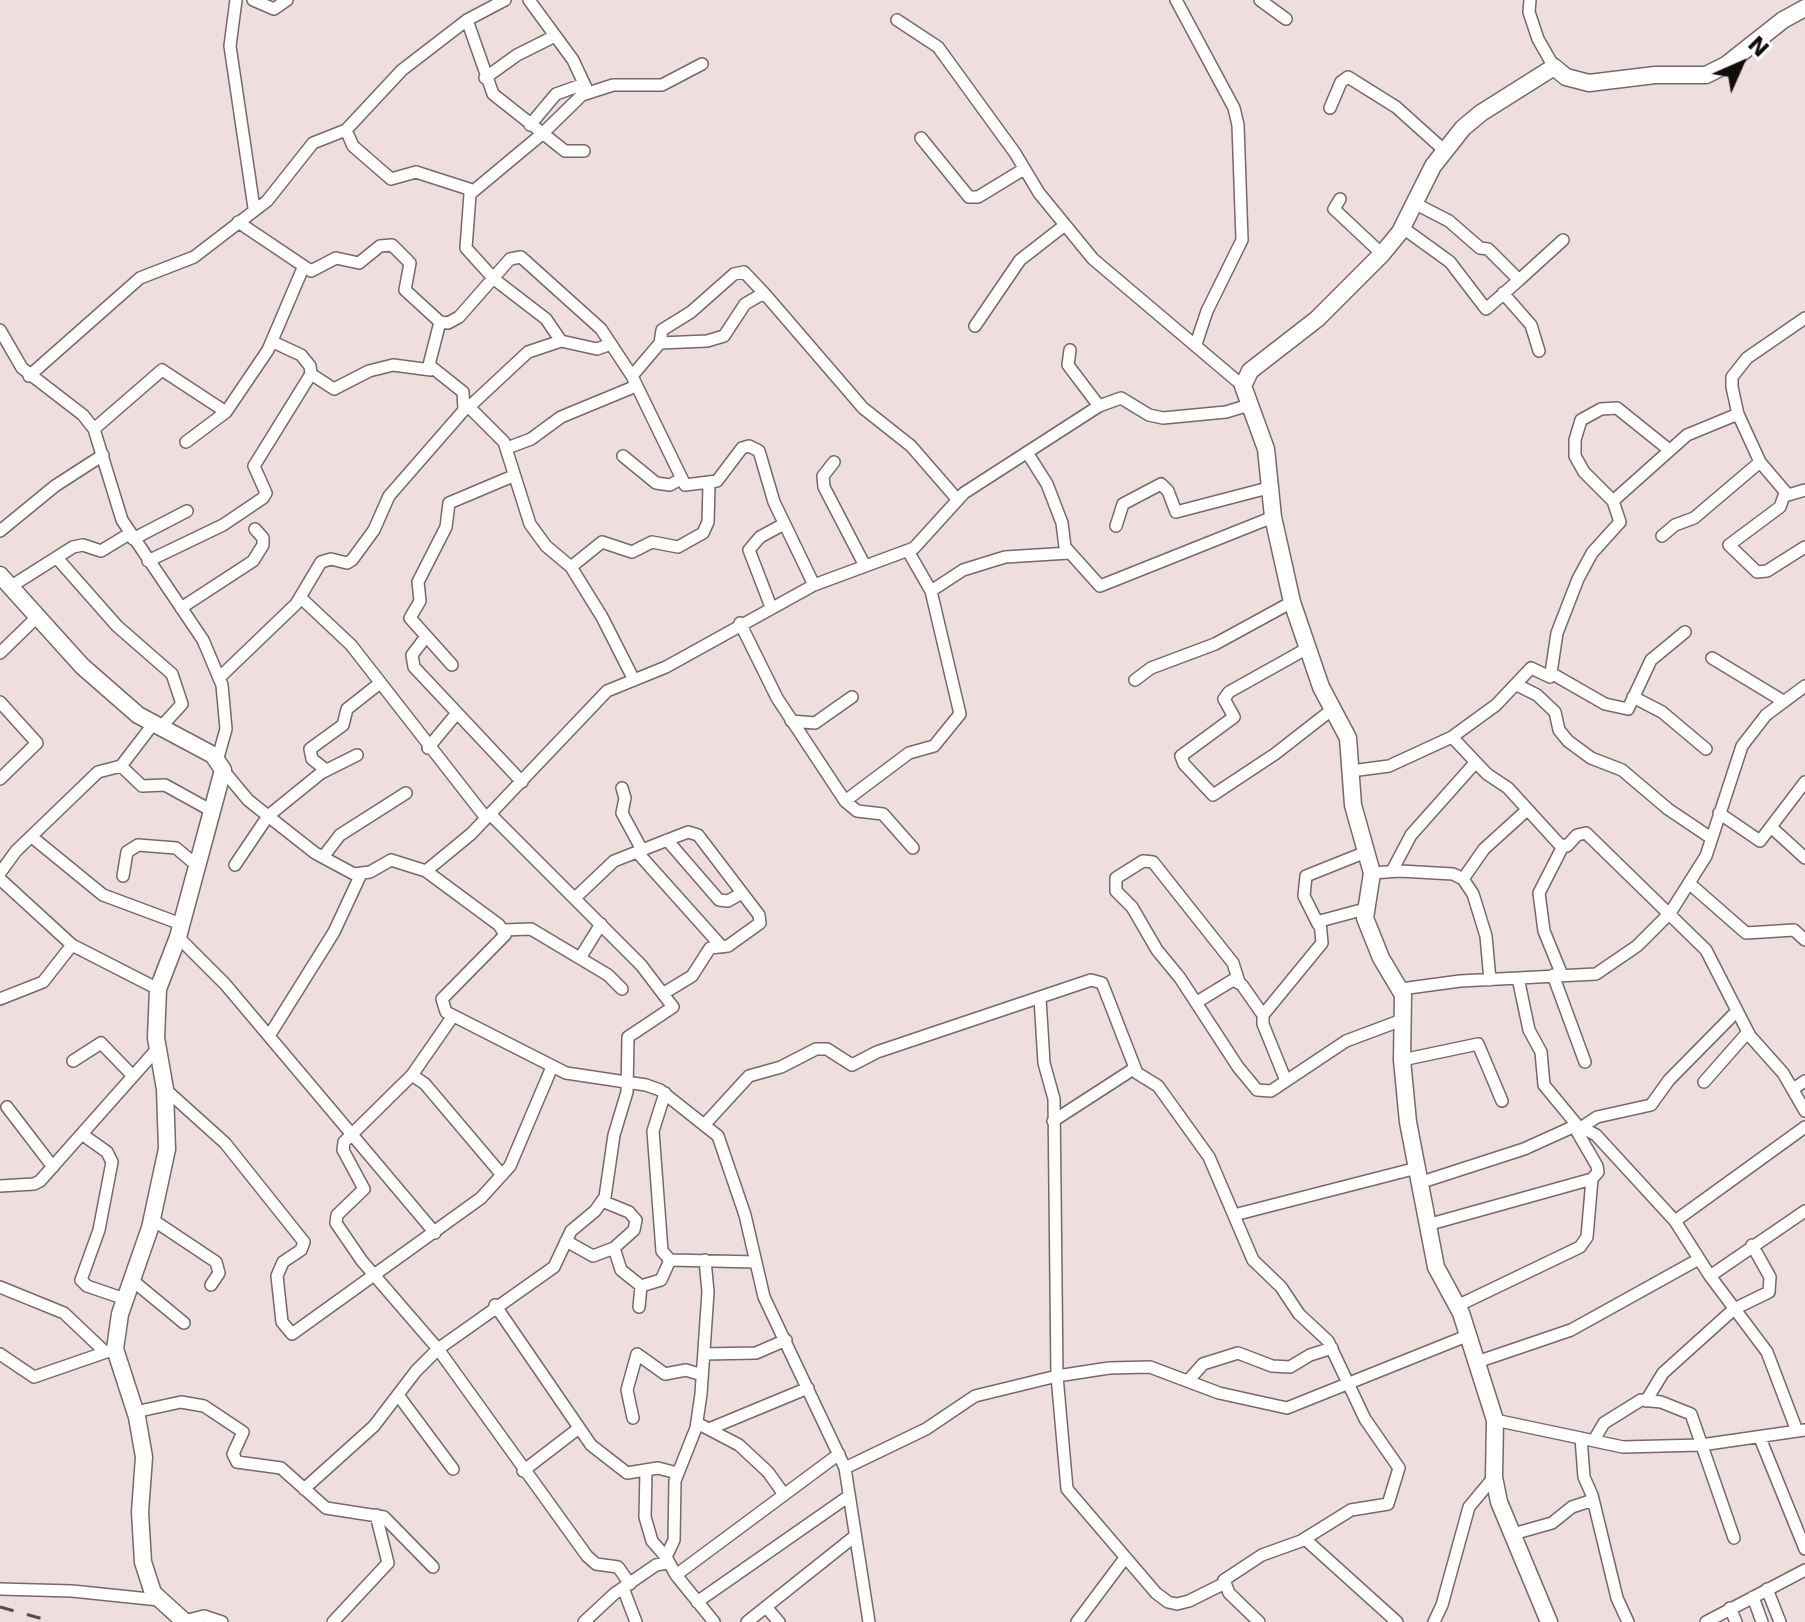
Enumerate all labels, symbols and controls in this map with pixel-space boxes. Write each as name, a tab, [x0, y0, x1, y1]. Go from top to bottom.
north arrow	[1701, 24, 1781, 104]
text: N	[1743, 31, 1774, 62]

